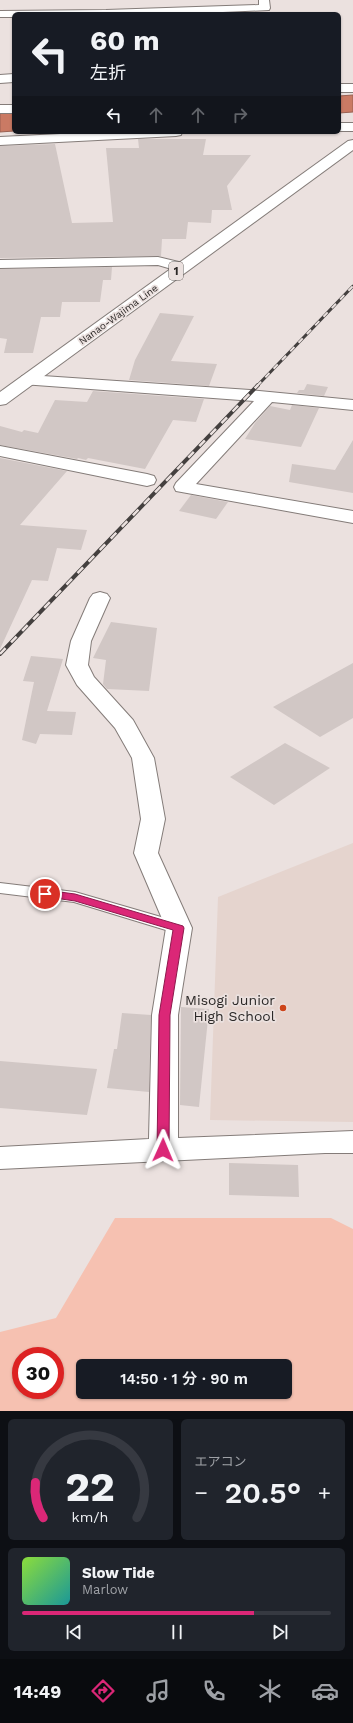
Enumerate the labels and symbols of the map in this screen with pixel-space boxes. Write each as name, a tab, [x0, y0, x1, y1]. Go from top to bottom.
road number: 1	[169, 262, 183, 280]
street label: Nanao-Wajima Line	[77, 282, 160, 347]
pin	[28, 877, 62, 911]
place label: Misogi Junior High School	[185, 992, 276, 1024]
marker: Misogi Junior High School	[278, 1003, 288, 1013]
position arrow	[142, 1129, 184, 1171]
speed limit sign: 30	[12, 1347, 64, 1399]

